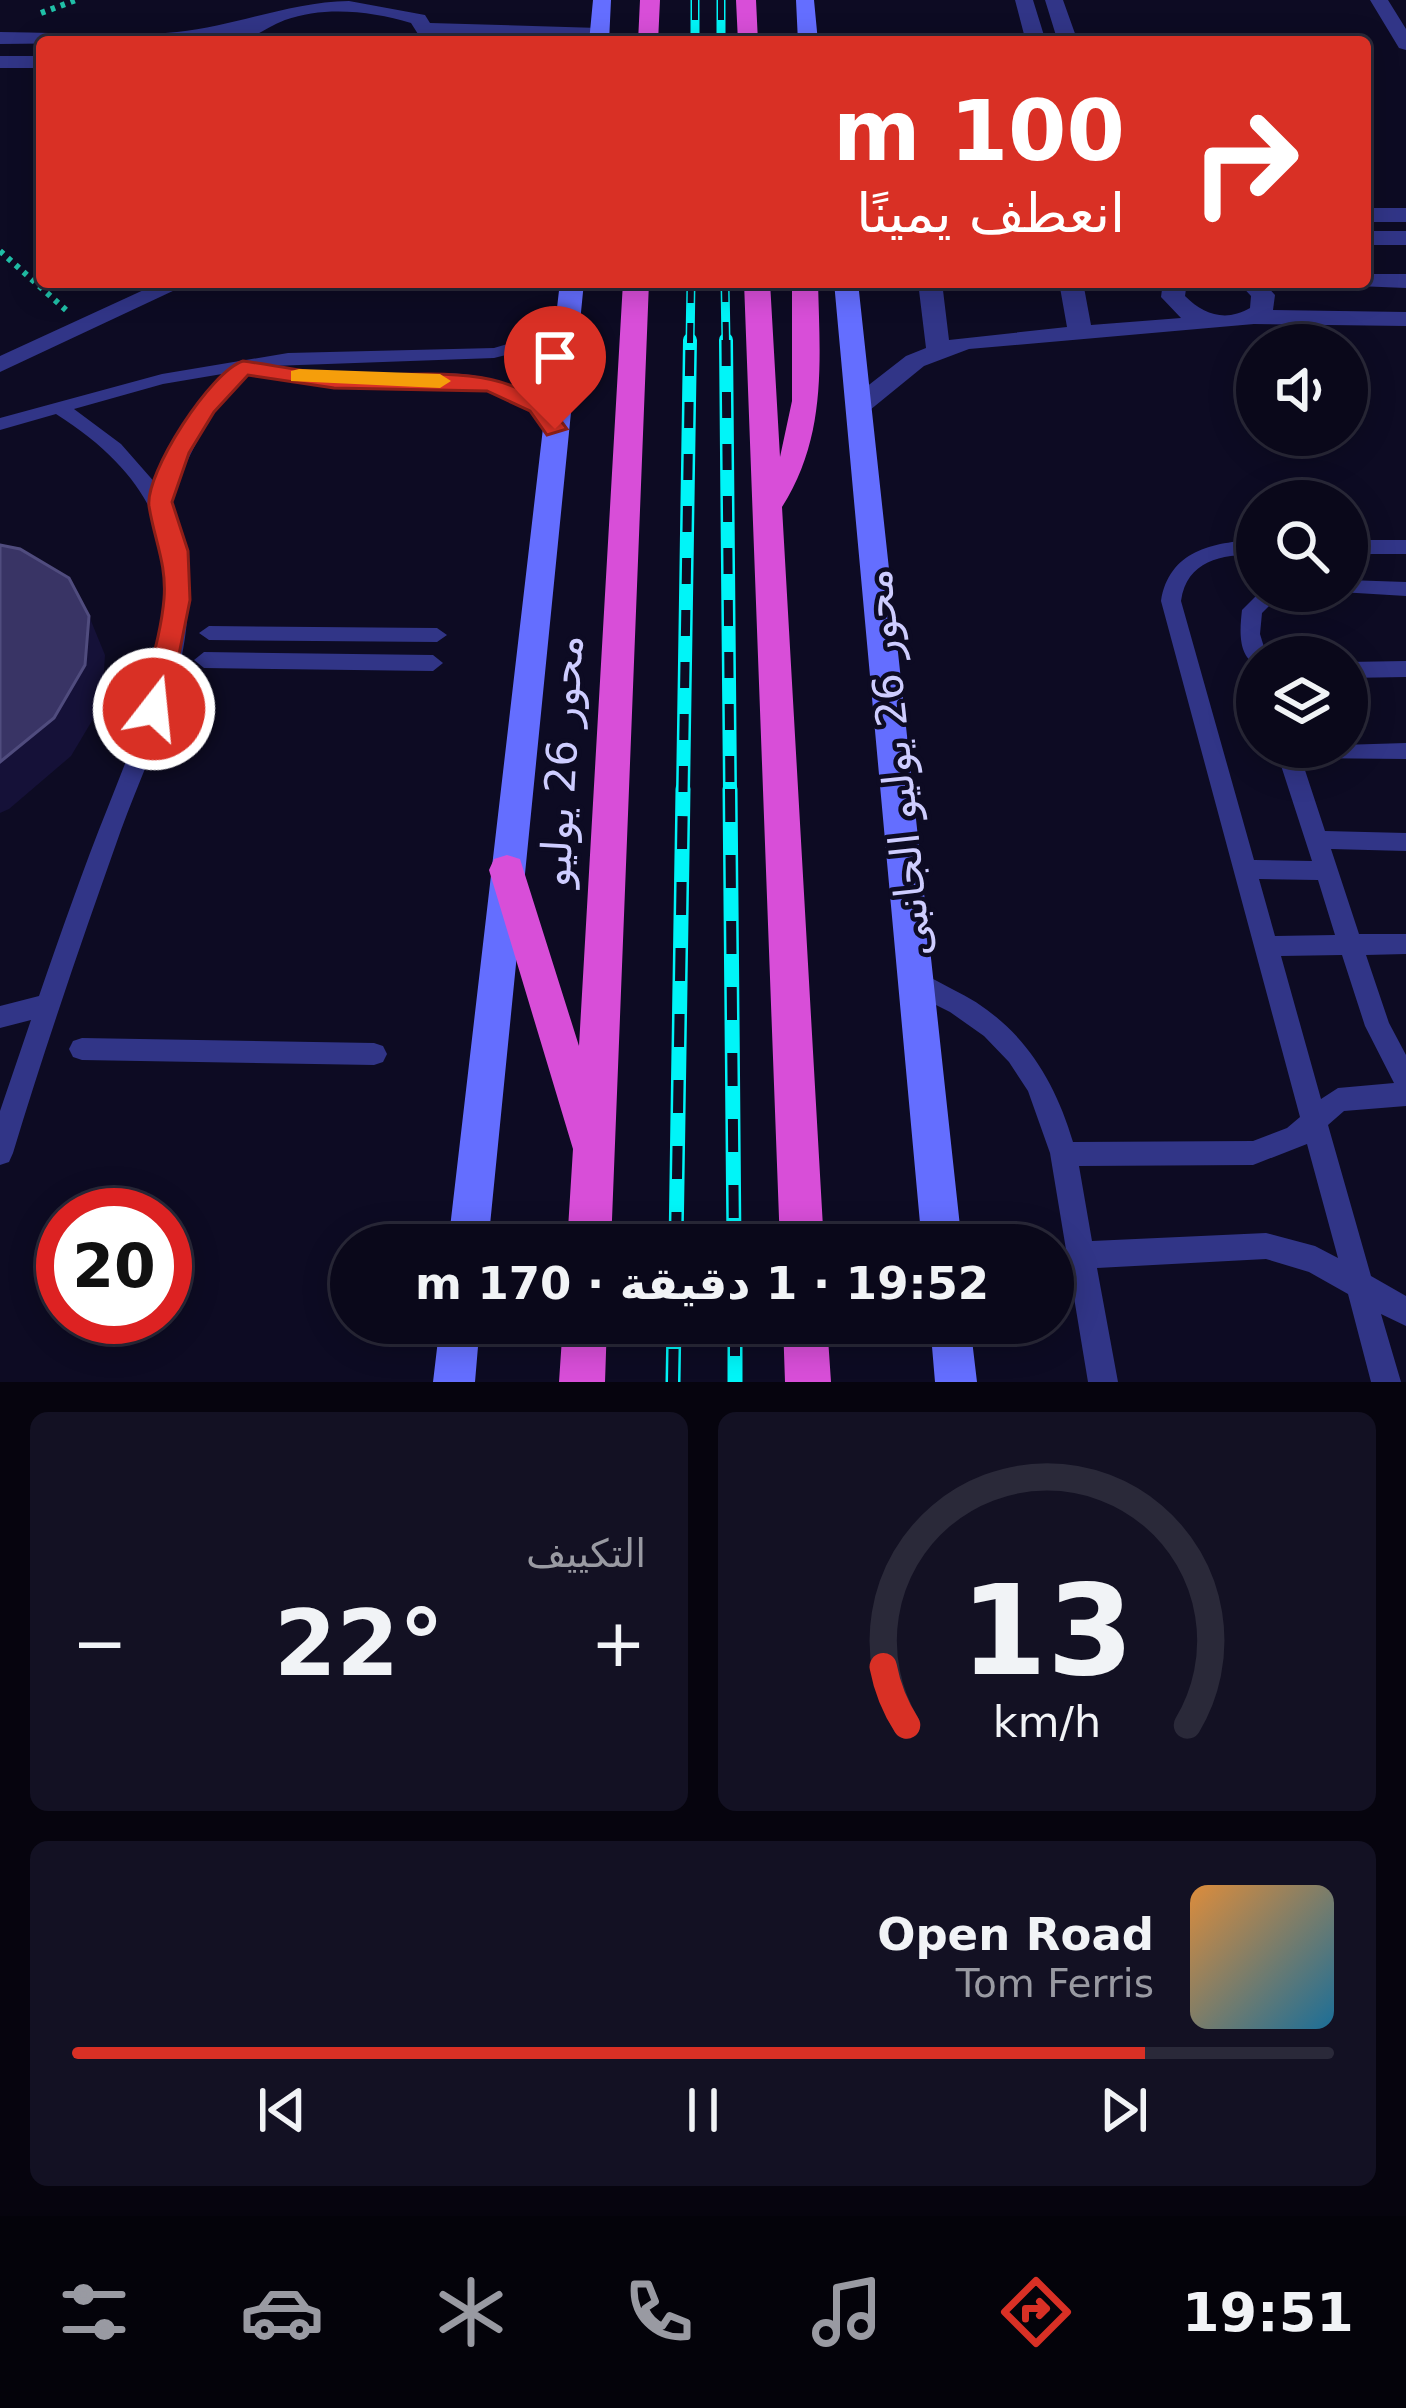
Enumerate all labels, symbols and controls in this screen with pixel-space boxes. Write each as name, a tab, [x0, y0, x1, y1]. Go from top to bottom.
text: 100 m	[833, 82, 1125, 180]
icon: right	[1167, 84, 1323, 240]
text: انعطف يمينًا	[856, 182, 1125, 245]
pin	[504, 306, 606, 429]
icon: arrive	[522, 324, 588, 390]
map controls	[1236, 324, 1368, 768]
button: sound	[1236, 324, 1368, 456]
button: search	[1236, 480, 1368, 612]
street label: محور 26 يوليو الجانبى	[852, 567, 941, 959]
street label: محور 26 يوليو	[530, 634, 593, 890]
button: layers	[1236, 636, 1368, 768]
position arrow	[91, 646, 217, 772]
speed limit sign: 20	[36, 1188, 192, 1344]
text: 19:52 · 1 دقيقة · 170 m	[415, 1257, 989, 1310]
text: التكييف	[526, 1531, 646, 1576]
text: 13	[960, 1558, 1134, 1703]
text: 22°	[274, 1591, 444, 1696]
text: −	[72, 1605, 127, 1682]
text: +	[591, 1605, 646, 1682]
text: km/h	[993, 1696, 1101, 1746]
text: Open Road	[877, 1908, 1154, 1961]
text: Tom Ferris	[956, 1961, 1154, 2006]
icon: previous	[249, 2077, 315, 2143]
icon: pause	[670, 2077, 736, 2143]
icon: next	[1091, 2077, 1157, 2143]
icon: filters	[52, 2270, 136, 2354]
icon: car	[240, 2270, 324, 2354]
icon: climate	[429, 2270, 513, 2354]
icon: phone	[617, 2270, 701, 2354]
icon: music	[805, 2270, 889, 2354]
icon: directions	[994, 2270, 1078, 2354]
text: 19:51	[1182, 2281, 1354, 2344]

